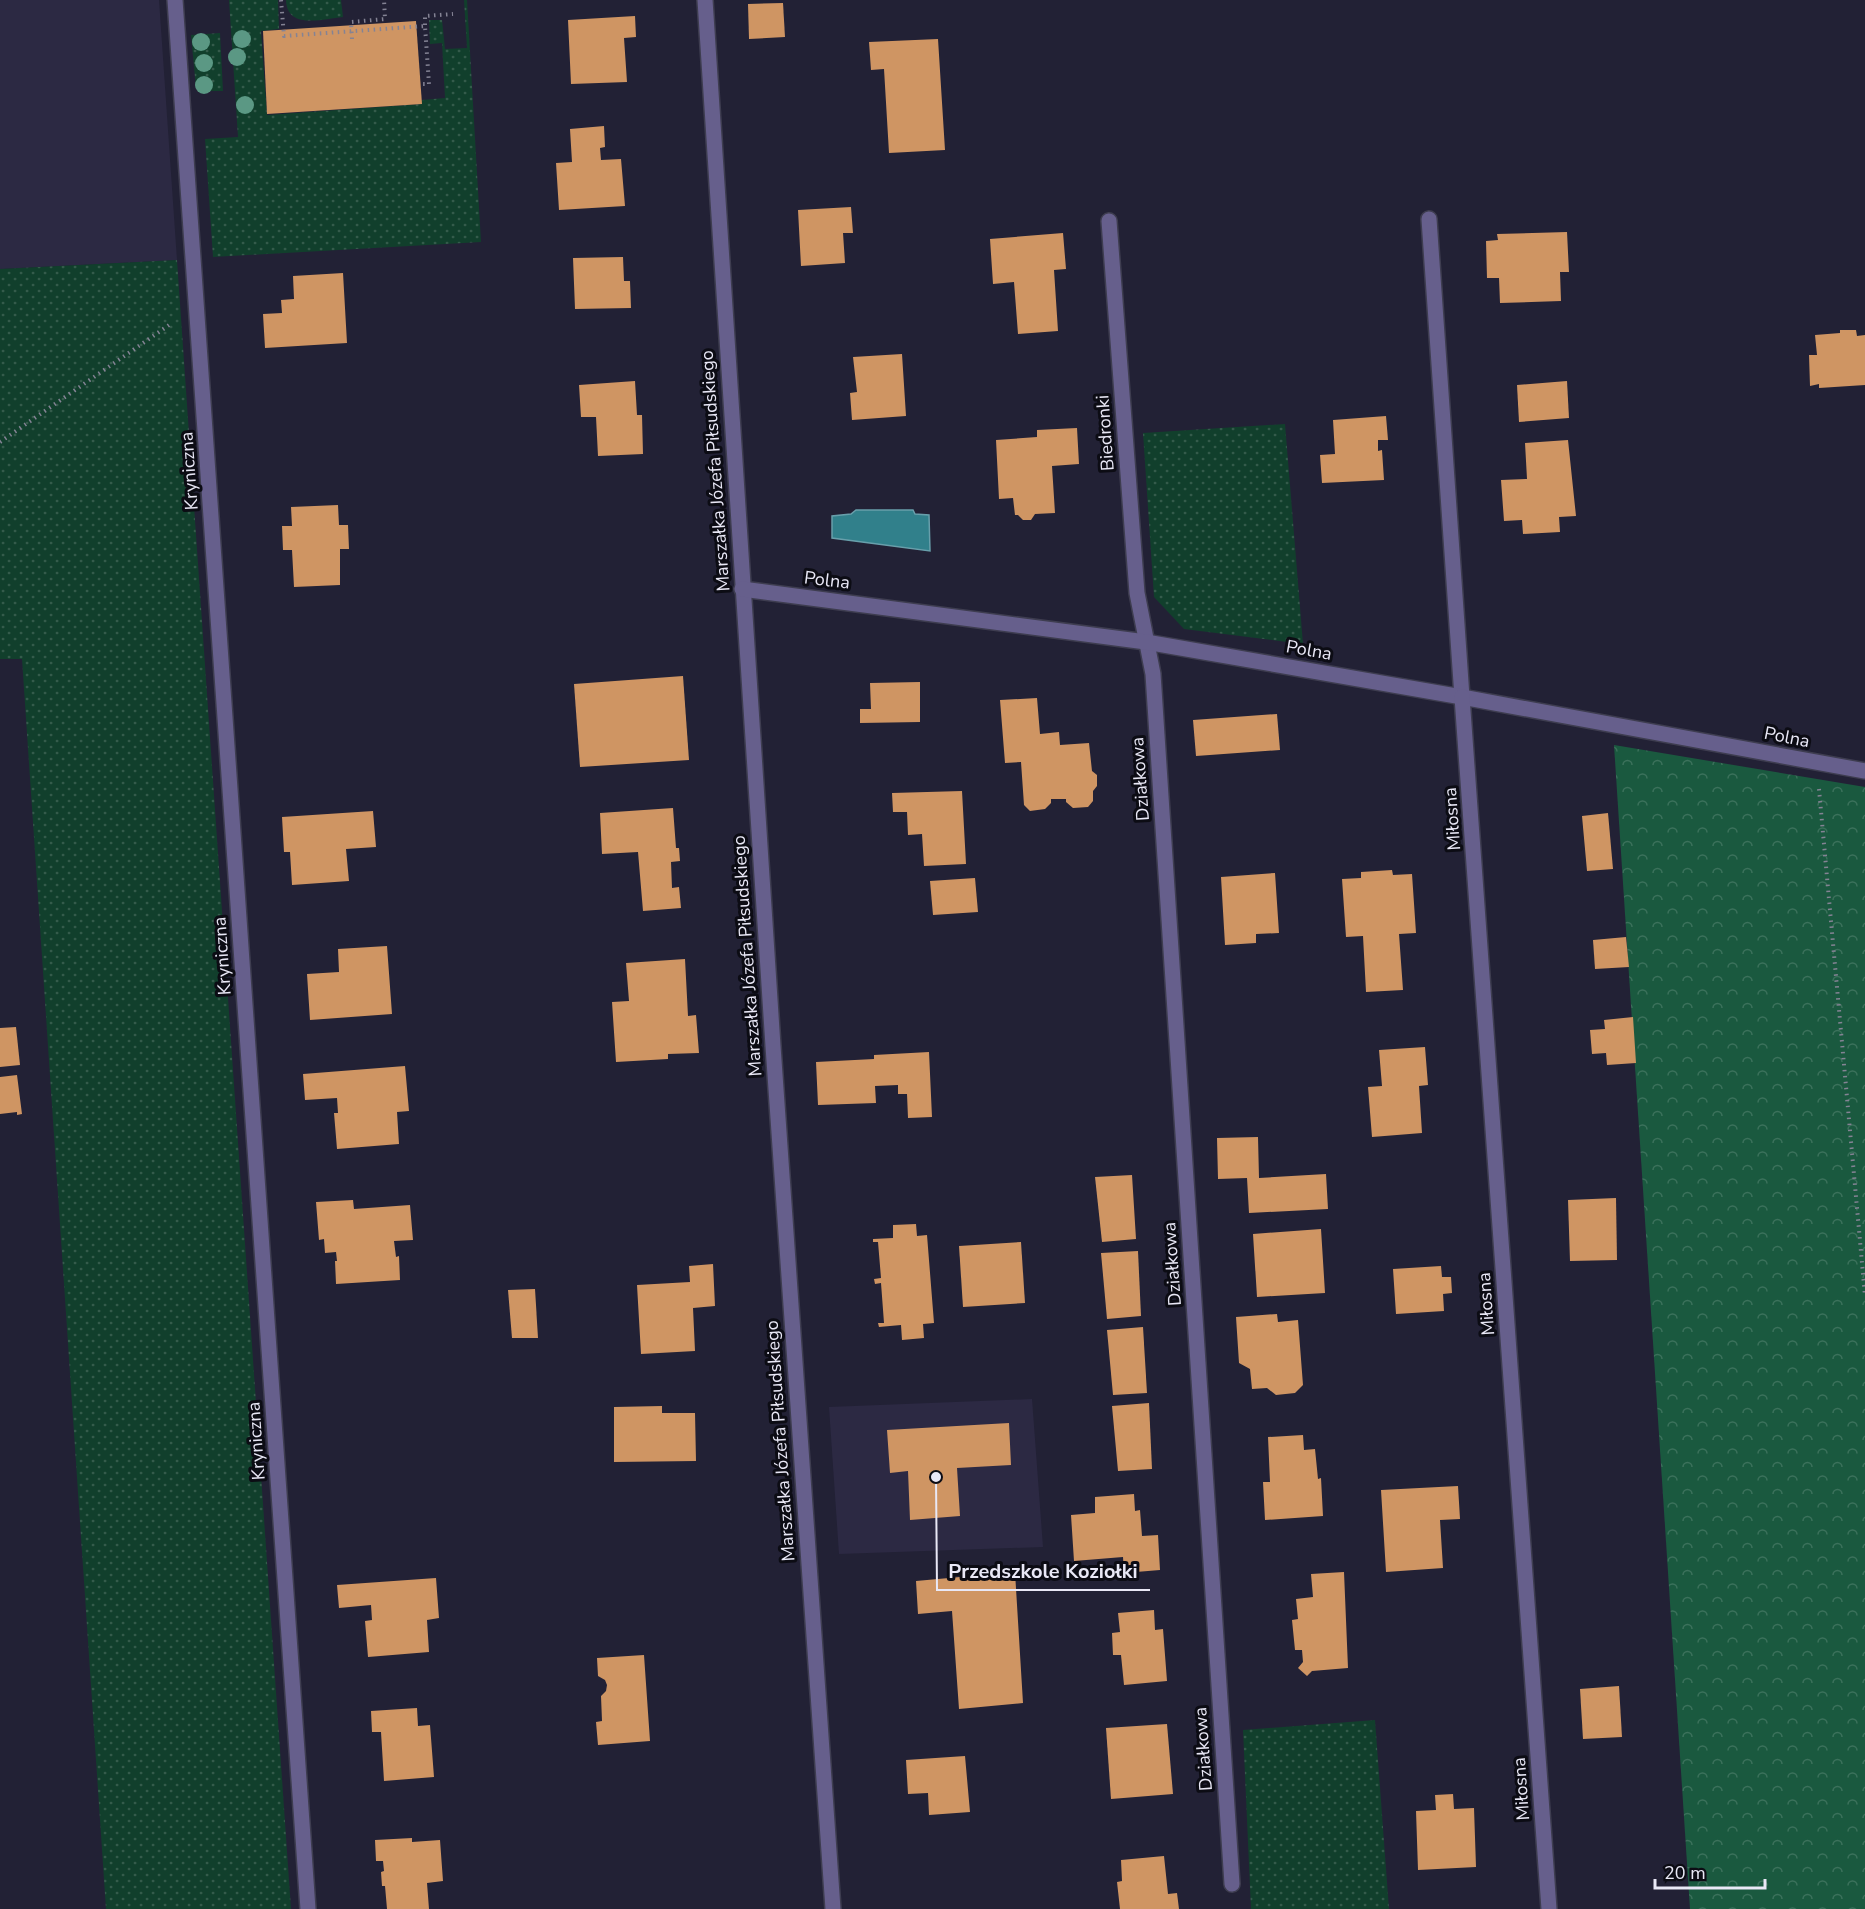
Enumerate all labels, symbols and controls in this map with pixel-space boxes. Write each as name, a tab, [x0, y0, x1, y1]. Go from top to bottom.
street label: Marszałka Józefa Piłsudskiego	[695, 350, 735, 592]
street label: Biedronki	[1090, 394, 1120, 472]
street label: Kryniczna	[174, 431, 204, 511]
street label: Polna	[803, 565, 851, 595]
street label: Polna	[1284, 634, 1334, 666]
street label: Polna	[1762, 721, 1812, 753]
street label: Działkowa	[1125, 736, 1155, 822]
street label: Miłosna	[1438, 787, 1466, 851]
street label: Marszałka Józefa Piłsudskiego	[727, 835, 767, 1077]
street label: Kryniczna	[207, 916, 237, 996]
street label: Działkowa	[1157, 1221, 1187, 1307]
street label: Miłosna	[1472, 1272, 1500, 1336]
street label: Marszałka Józefa Piłsudskiego	[760, 1320, 800, 1562]
street label: Kryniczna	[241, 1401, 271, 1481]
callout: Przedszkole Koziołki	[937, 1552, 1150, 1590]
text: Przedszkole Koziołki	[948, 1558, 1138, 1585]
street label: Działkowa	[1188, 1706, 1218, 1792]
street label: Miłosna	[1507, 1757, 1535, 1821]
scale bar	[1655, 1852, 1764, 1890]
text: 20 m	[1664, 1861, 1706, 1885]

